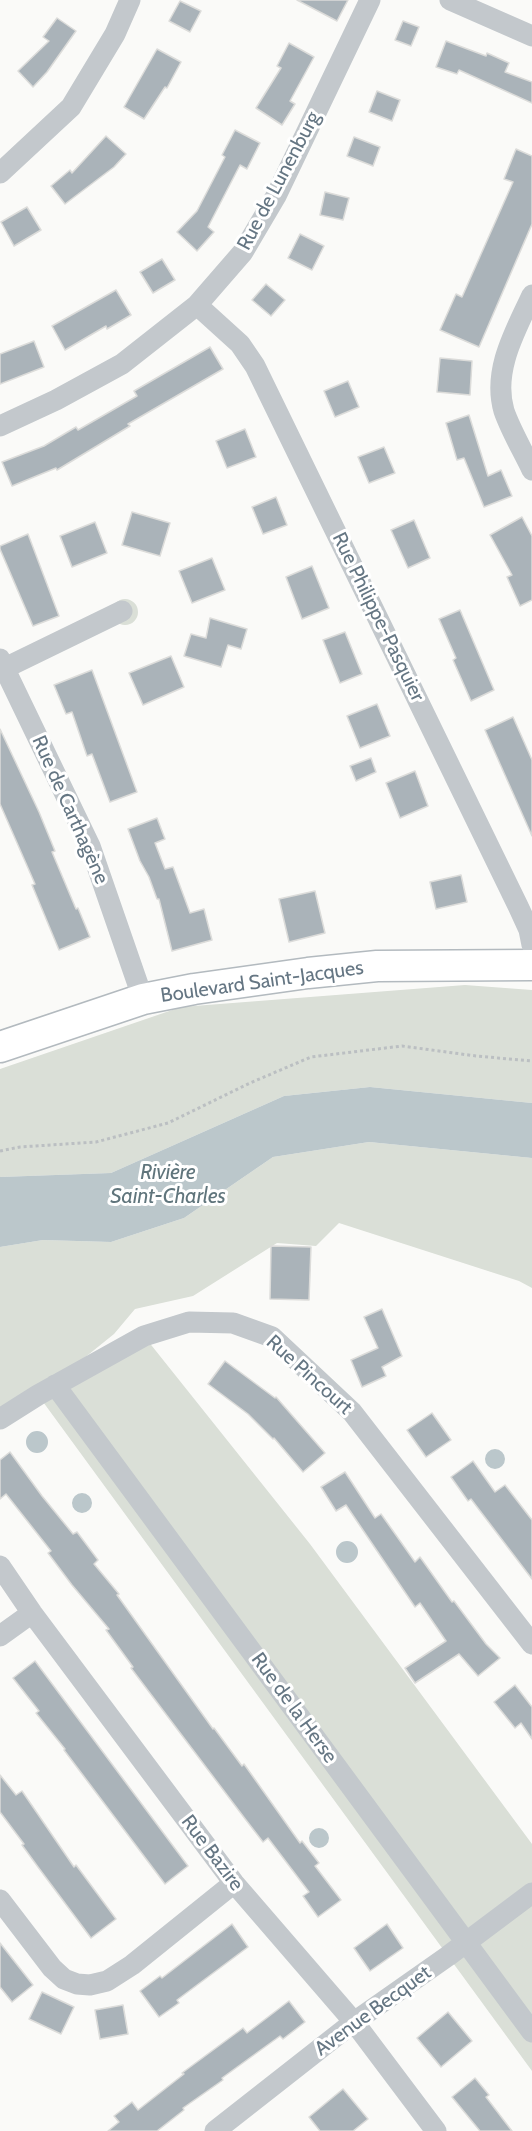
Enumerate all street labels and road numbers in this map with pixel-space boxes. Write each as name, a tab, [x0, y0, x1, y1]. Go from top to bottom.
street label: Rue de Lunenburg	[232, 108, 326, 254]
street label: Rue Philippe-Pasquier	[327, 529, 429, 705]
street label: Rue de Carthagène	[27, 732, 113, 888]
street label: Boulevard Saint-Jacques	[159, 956, 365, 1008]
street label: Rue Pincourt	[261, 1330, 357, 1420]
street label: Rue de la Herse	[246, 1648, 342, 1768]
street label: Rue Bazire	[176, 1810, 248, 1896]
street label: Avenue Becquet	[310, 1961, 436, 2061]

